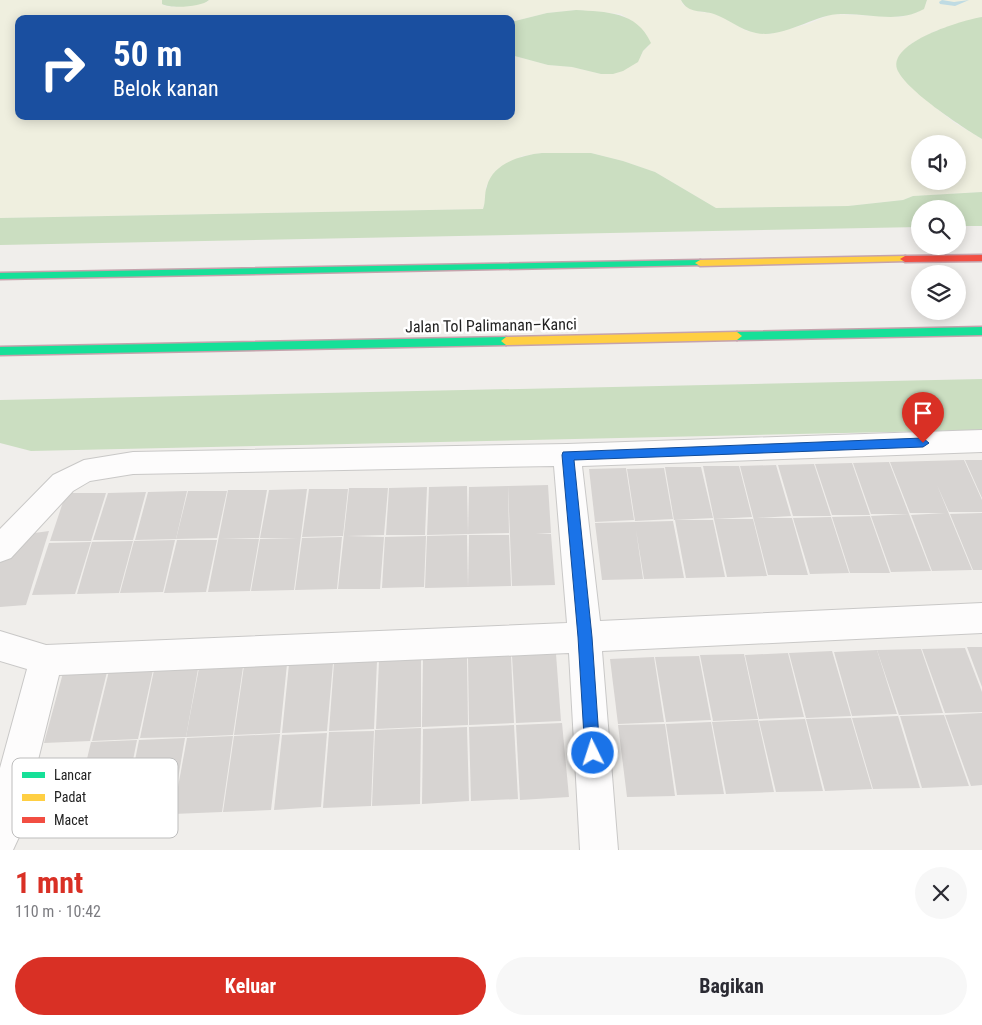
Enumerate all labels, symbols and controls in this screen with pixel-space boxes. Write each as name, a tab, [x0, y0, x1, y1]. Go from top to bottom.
text: 50 m	[113, 34, 182, 75]
icon: right	[30, 35, 95, 100]
text: Belok kanan	[113, 76, 219, 101]
map controls	[911, 135, 966, 320]
button: sound	[911, 135, 966, 190]
button: search	[911, 200, 966, 255]
button: layers	[911, 265, 966, 320]
street label: Jalan Tol Palimanan–Kanci	[405, 315, 577, 336]
pin	[902, 392, 944, 443]
icon: arrive	[909, 399, 937, 427]
position arrow	[566, 726, 618, 778]
legend	[12, 758, 178, 838]
text: Lancar	[54, 767, 92, 783]
text: Padat	[54, 789, 86, 805]
text: Macet	[54, 812, 88, 828]
text: 1 mnt	[15, 865, 83, 900]
button: close	[915, 867, 967, 919]
text: 110 m · 10:42	[15, 902, 101, 921]
button: Keluar	[15, 957, 486, 1015]
button: Bagikan	[496, 957, 967, 1015]

